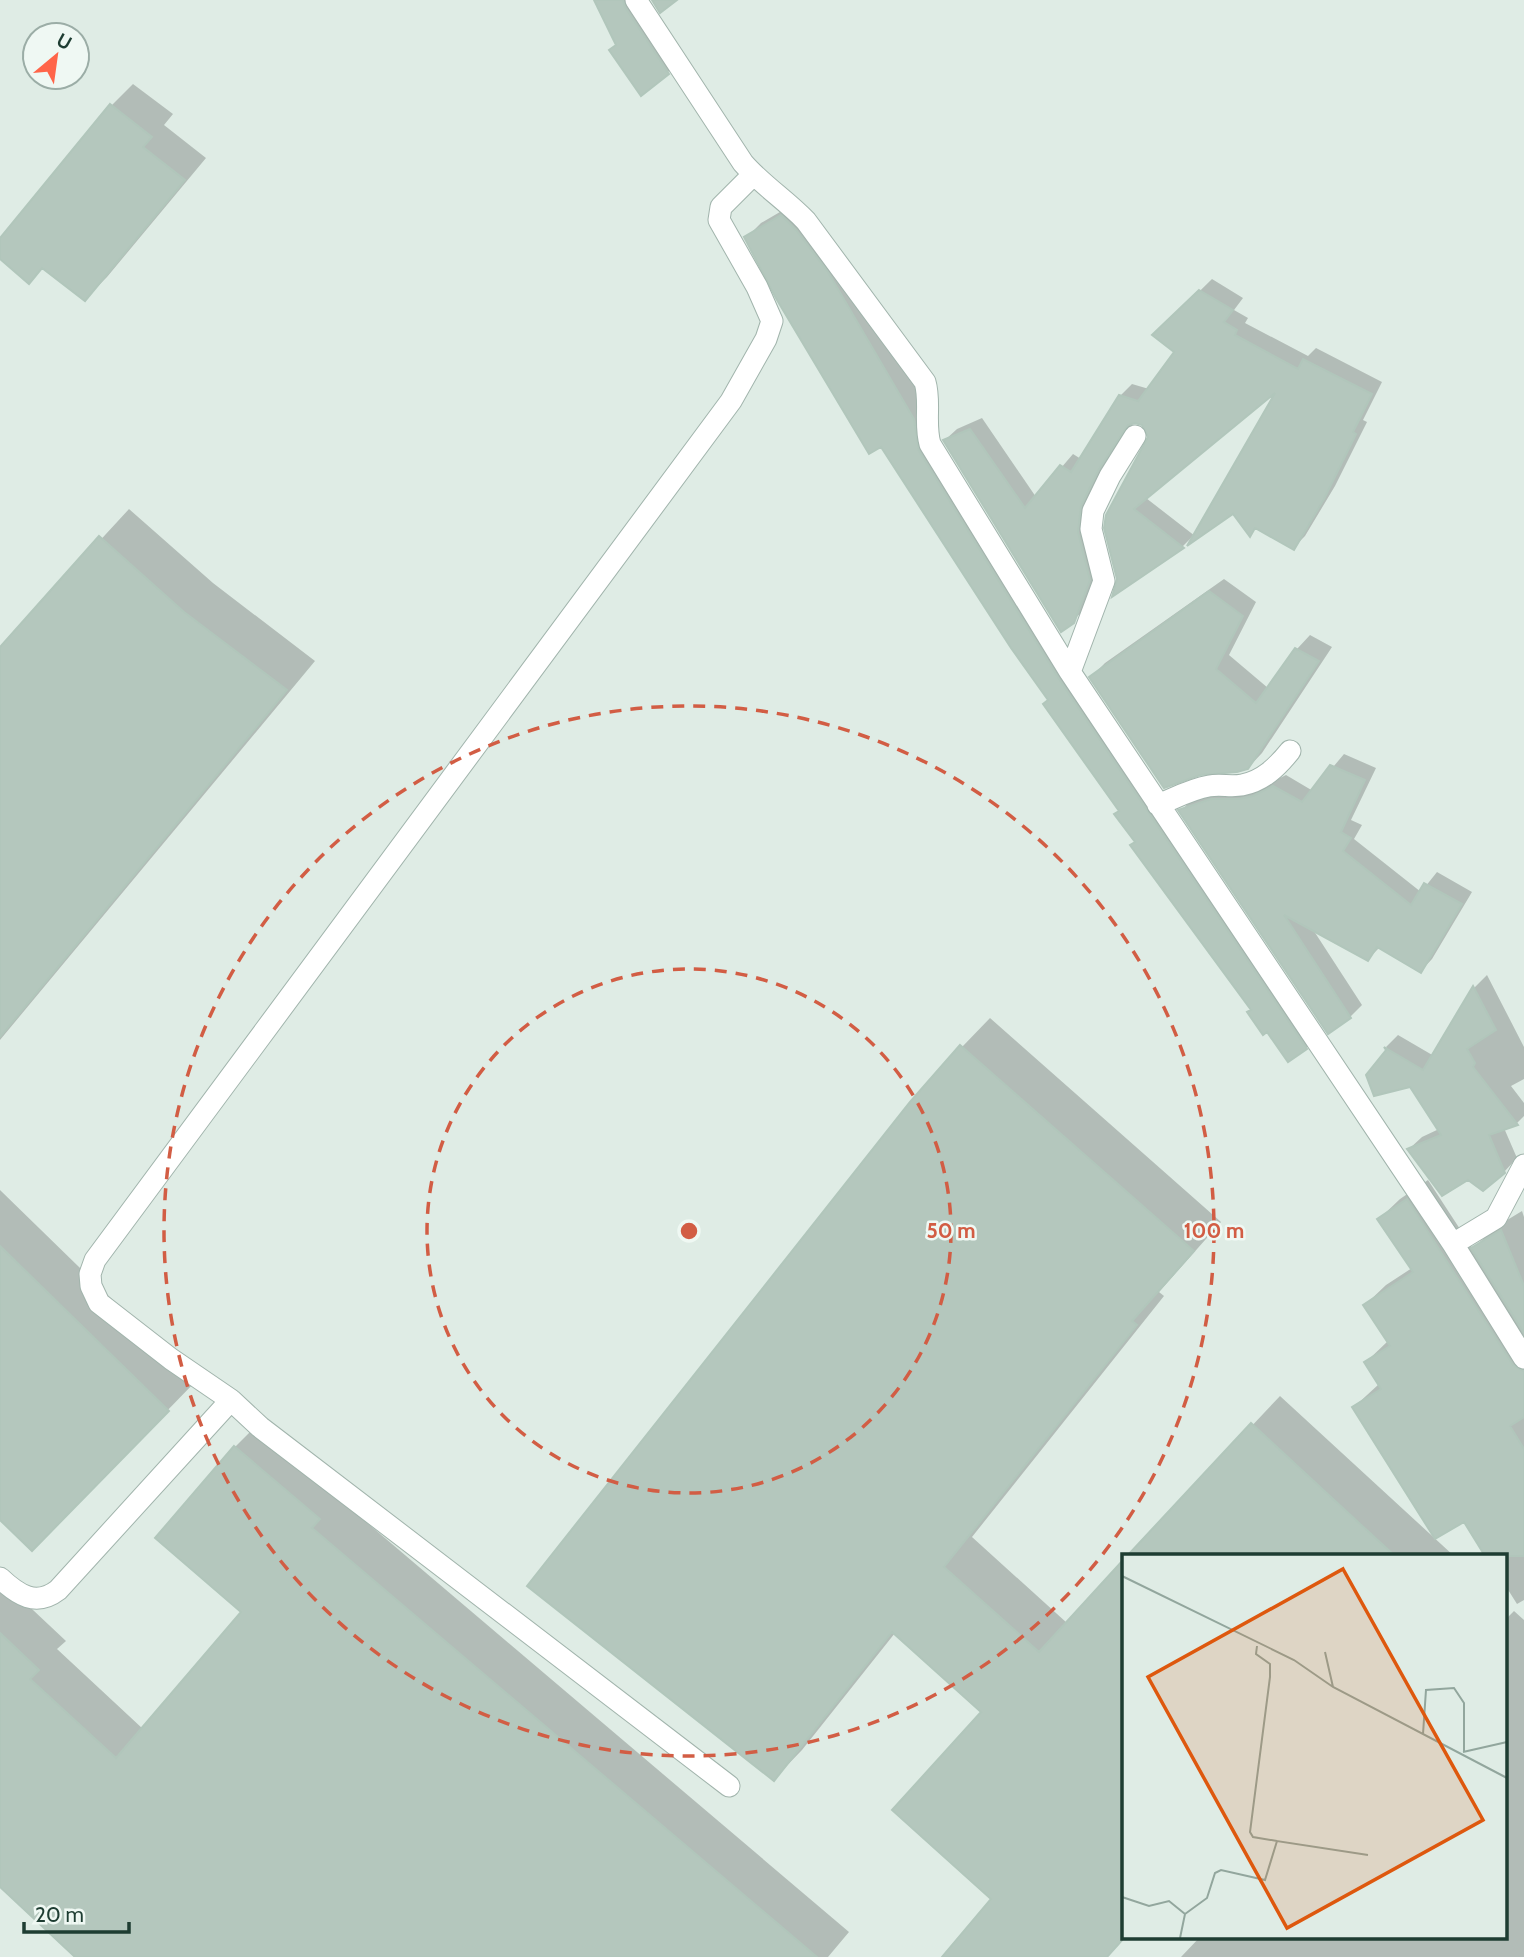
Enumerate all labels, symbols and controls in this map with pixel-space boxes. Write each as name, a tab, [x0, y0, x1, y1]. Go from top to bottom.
north arrow	[21, 21, 91, 91]
text: U	[52, 28, 76, 55]
text: 50 m	[926, 1218, 976, 1243]
text: 100 m	[1184, 1218, 1244, 1243]
centre of rings	[677, 1219, 701, 1243]
inset map	[1122, 1554, 1506, 1940]
scale bar	[24, 1890, 130, 1934]
text: 20 m	[35, 1902, 84, 1927]

